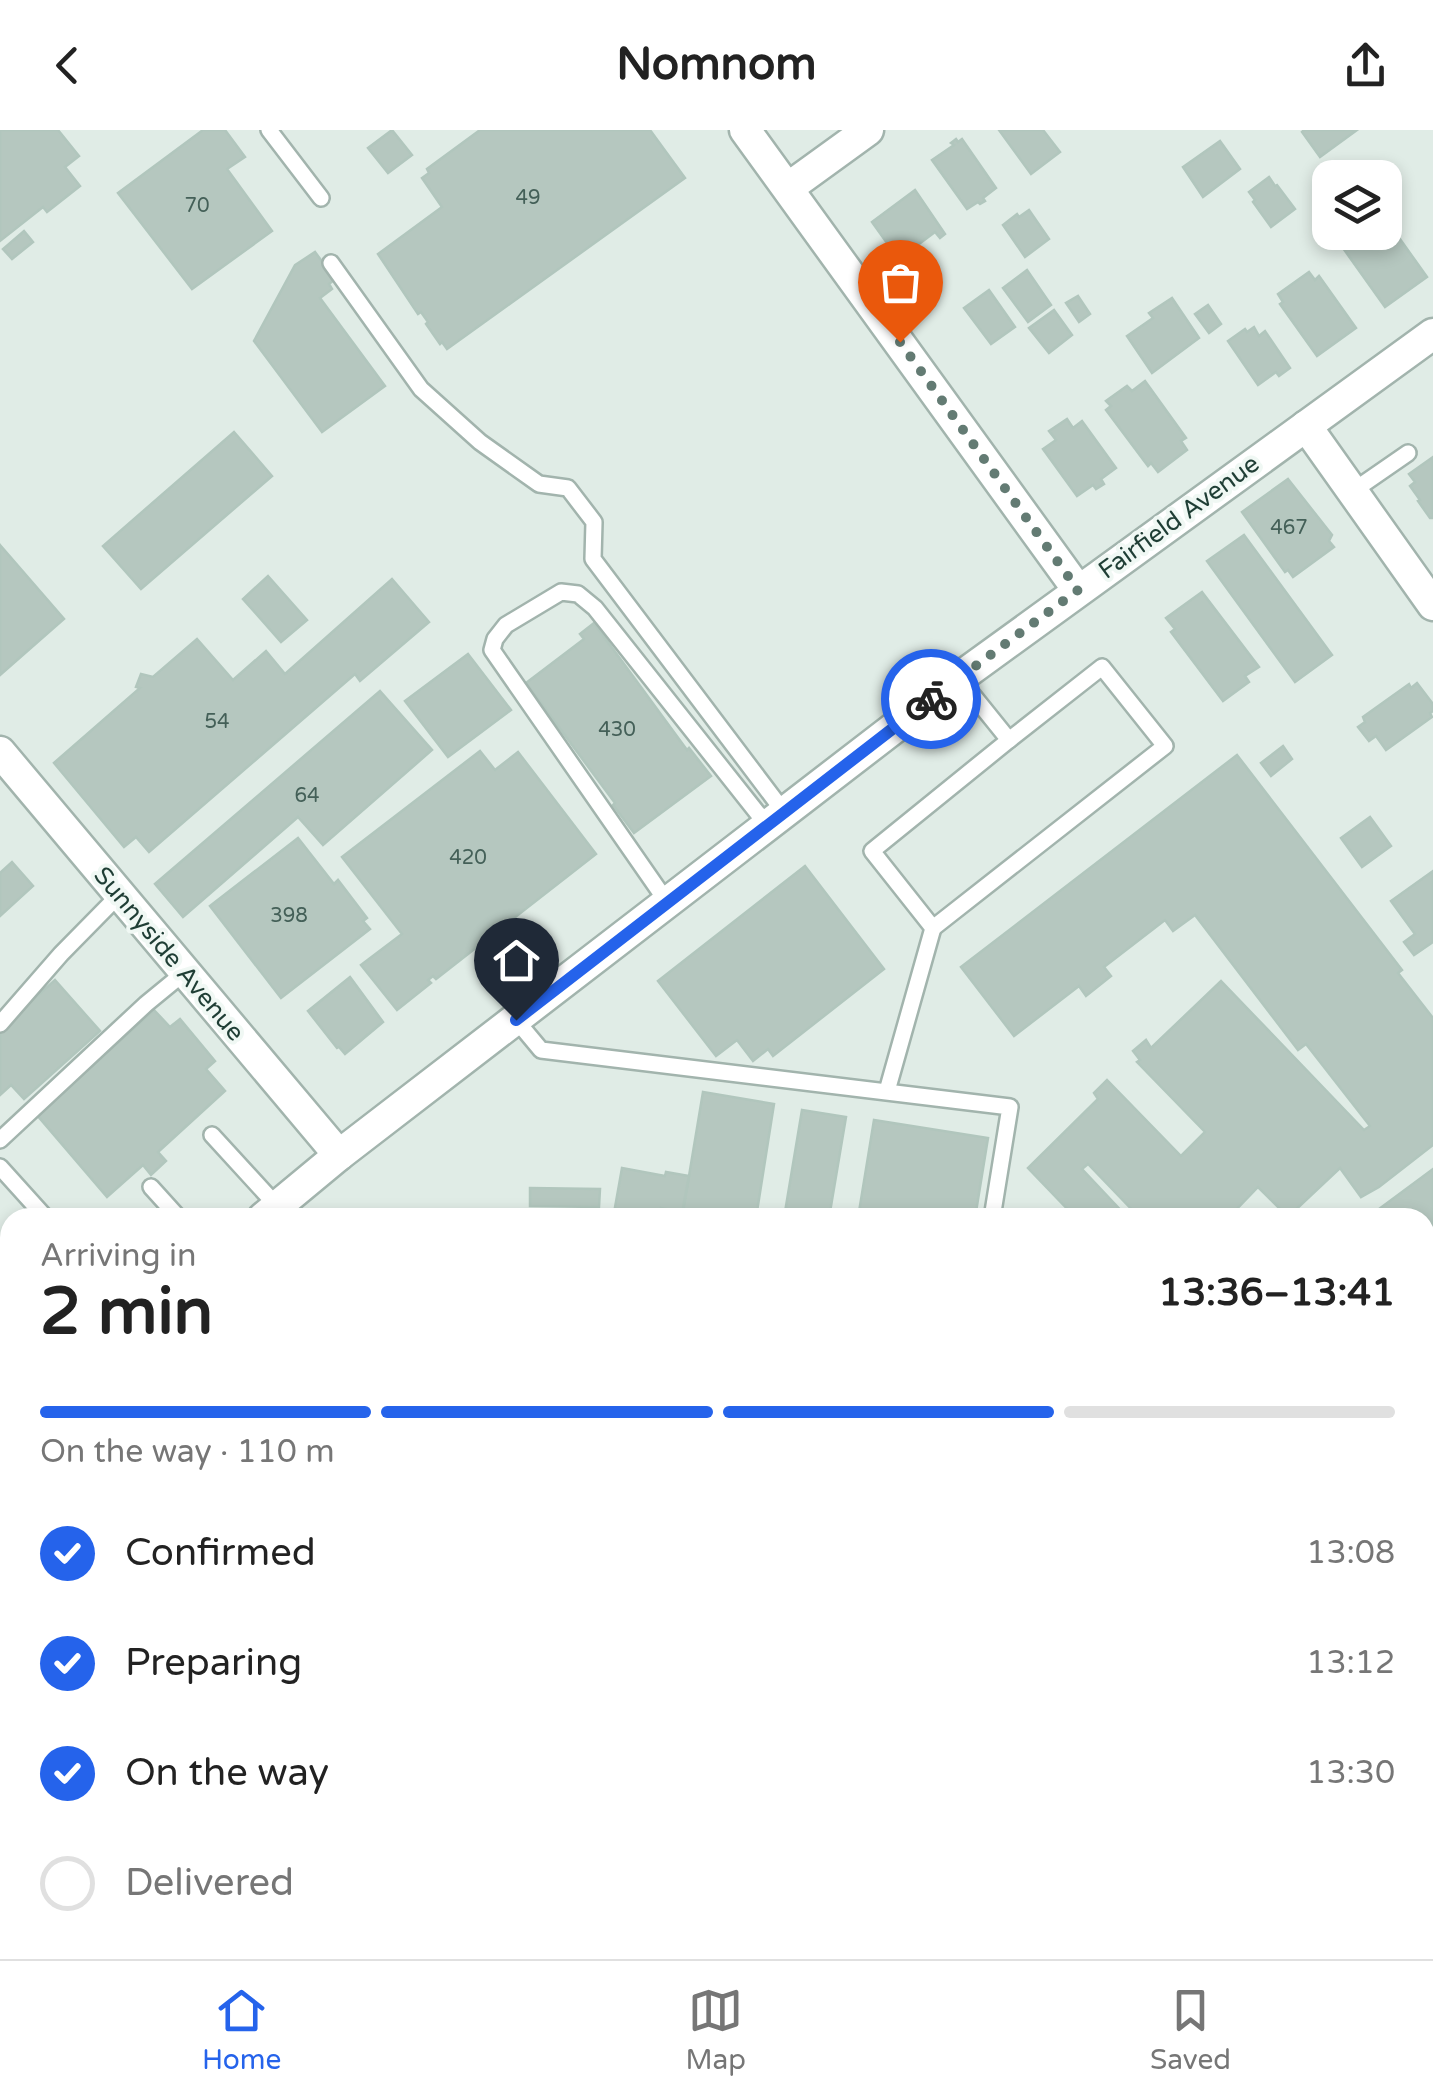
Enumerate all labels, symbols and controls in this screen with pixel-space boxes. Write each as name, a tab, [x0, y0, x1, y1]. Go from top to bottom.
icon: back	[40, 38, 95, 93]
text: Nomnom	[616, 38, 817, 92]
icon: share	[1338, 38, 1393, 93]
map controls	[1312, 160, 1402, 250]
button: layers	[1312, 160, 1402, 250]
house number: 49	[515, 186, 541, 210]
house number: 70	[184, 194, 210, 218]
pin	[858, 240, 943, 343]
icon: bag	[873, 255, 928, 310]
street label: Fairfield Avenue	[1093, 449, 1265, 585]
house number: 467	[1270, 516, 1308, 540]
courier	[881, 649, 981, 749]
icon: bike	[904, 672, 959, 727]
house number: 54	[204, 710, 230, 734]
house number: 430	[598, 718, 636, 742]
house number: 64	[294, 784, 320, 808]
house number: 420	[449, 846, 487, 870]
street label: Sunnyside Avenue	[87, 861, 251, 1047]
house number: 398	[270, 904, 308, 928]
pin	[474, 918, 559, 1021]
icon: home	[489, 933, 544, 988]
text: Arriving in	[40, 1237, 197, 1275]
text: 13:36–13:41	[1158, 1270, 1395, 1316]
text: 2 min	[40, 1273, 213, 1352]
text: On the way · 110 m	[40, 1433, 335, 1471]
icon: check	[40, 1526, 95, 1581]
text: Confirmed	[125, 1530, 316, 1576]
text: 13:08	[1306, 1534, 1395, 1572]
icon: check	[40, 1636, 95, 1691]
text: Preparing	[125, 1640, 302, 1686]
text: 13:12	[1306, 1644, 1395, 1682]
icon: check	[40, 1746, 95, 1801]
text: On the way	[125, 1750, 329, 1796]
text: 13:30	[1306, 1754, 1395, 1792]
text: Delivered	[125, 1860, 294, 1906]
tab: Home	[202, 1983, 281, 2077]
tab: Map	[685, 1983, 746, 2077]
tab: Saved	[1150, 1983, 1231, 2077]

